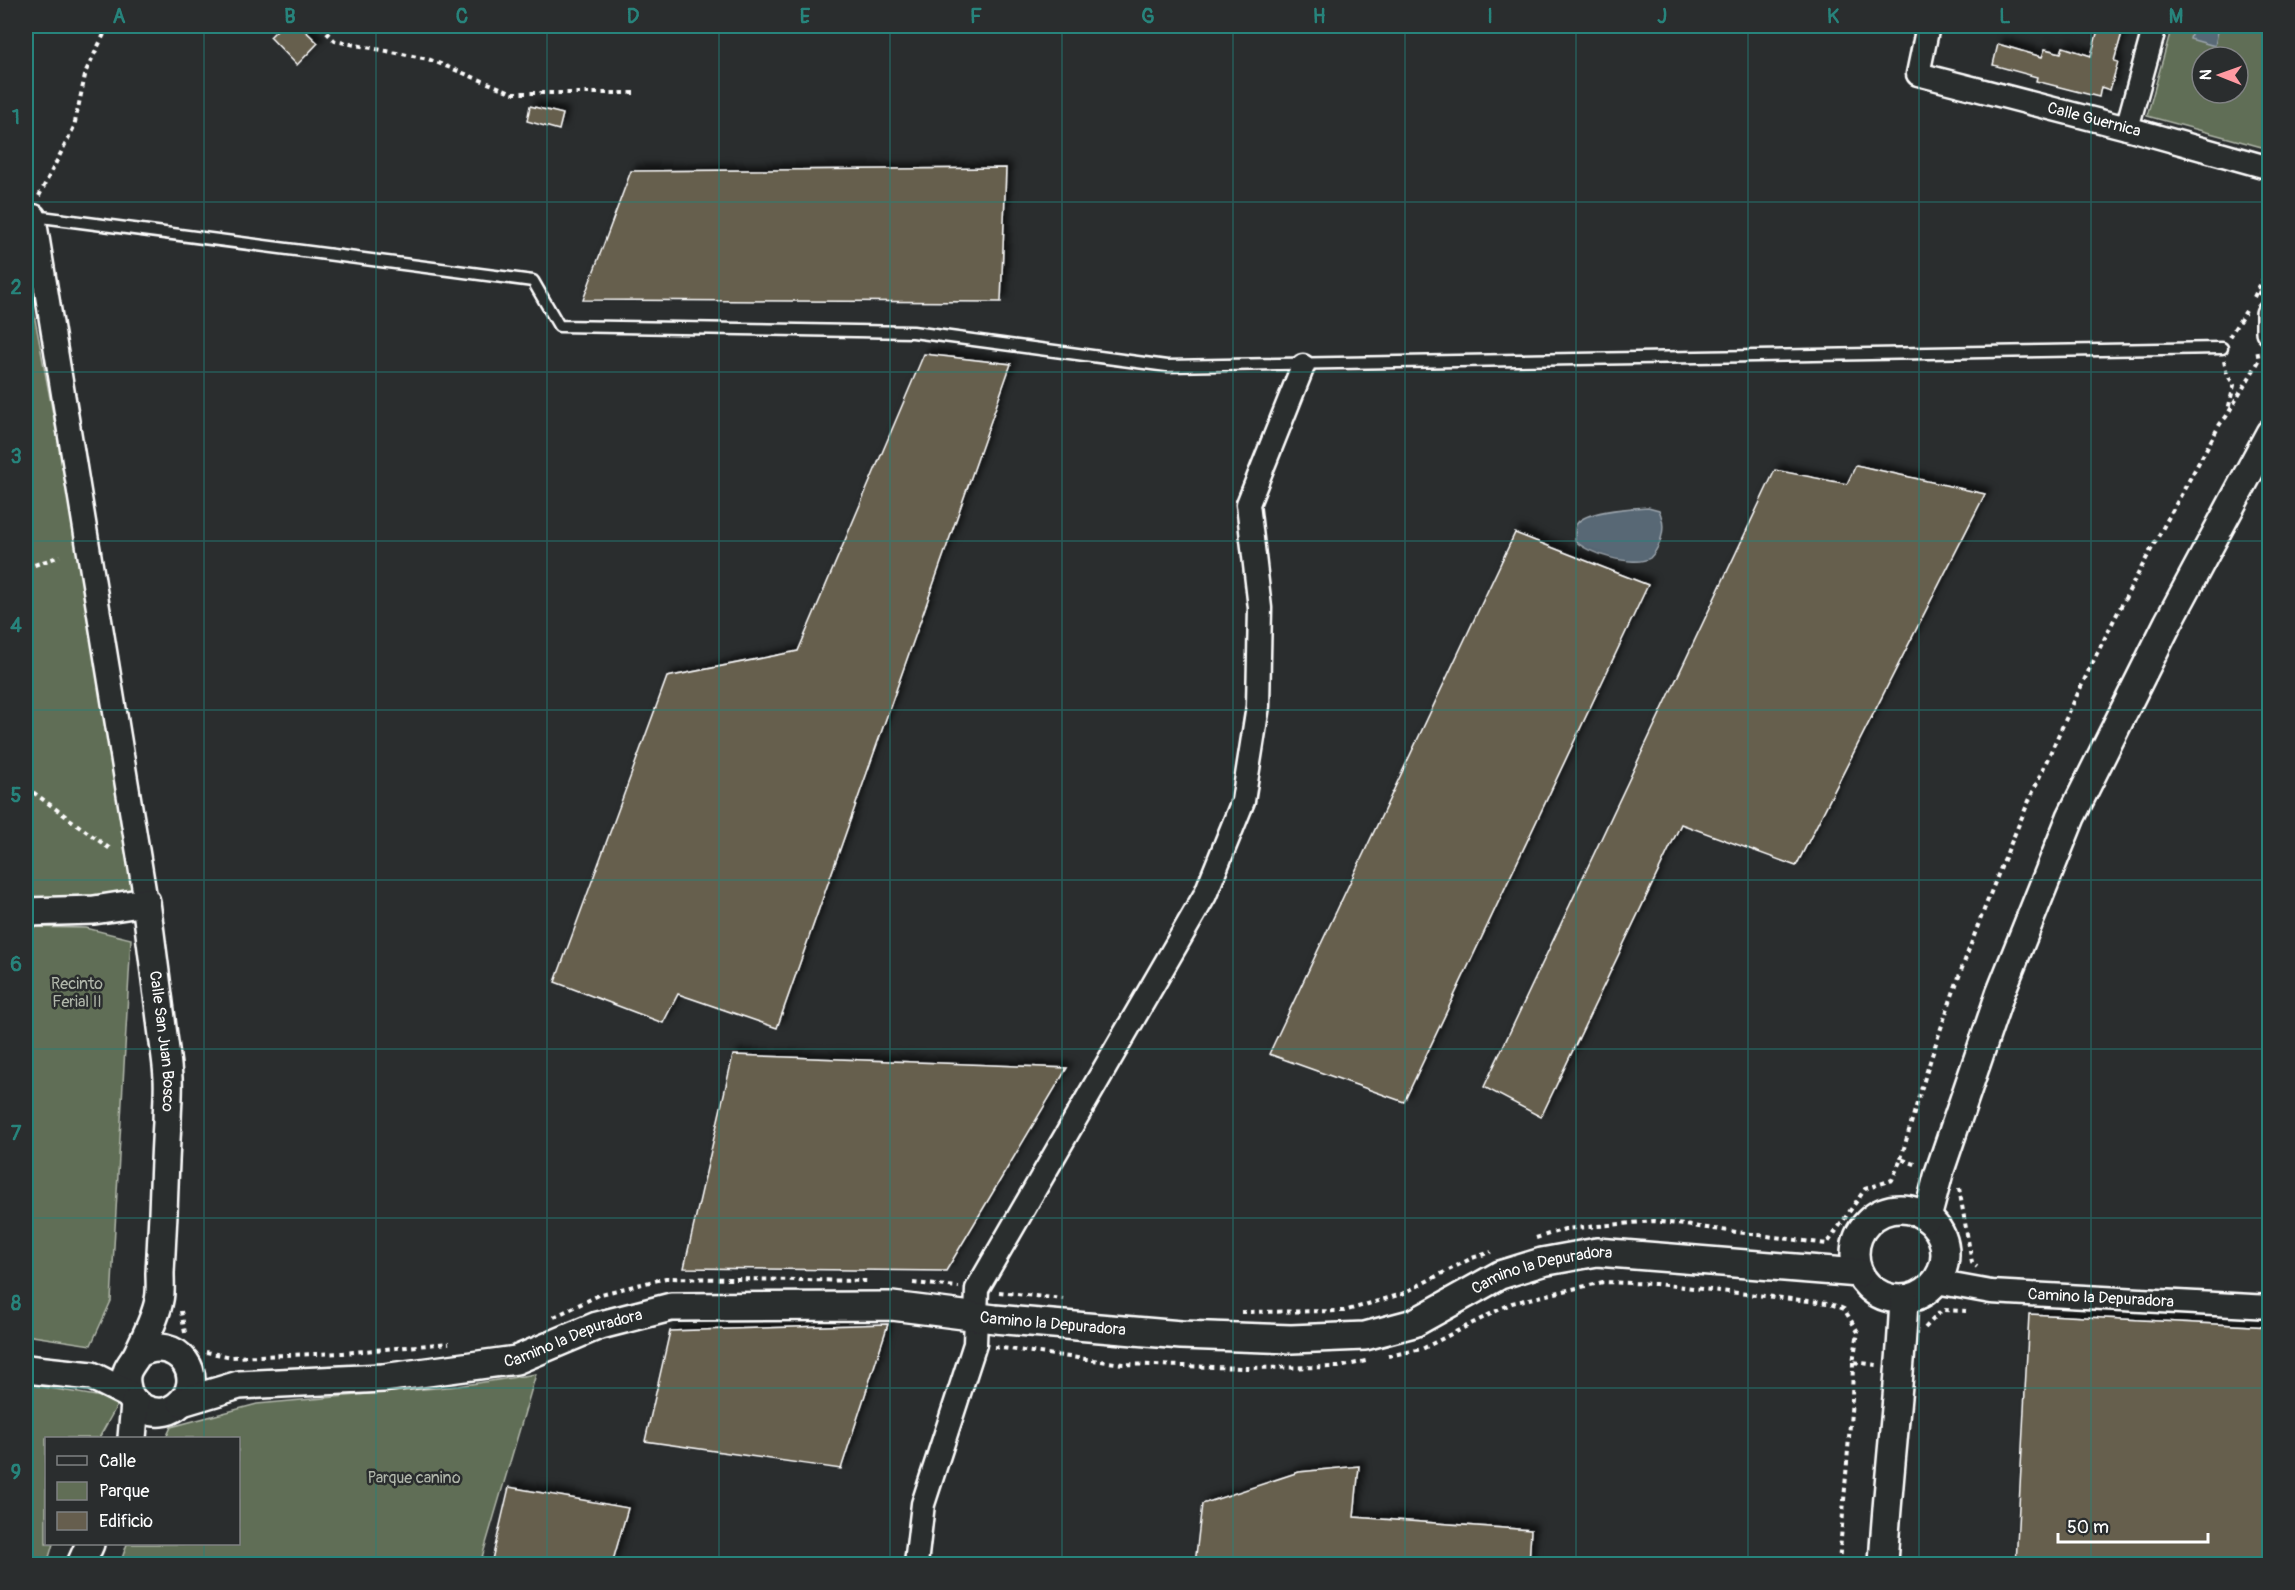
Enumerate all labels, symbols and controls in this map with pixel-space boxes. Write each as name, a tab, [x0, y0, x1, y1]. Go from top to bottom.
text: A	[113, 4, 126, 29]
text: B	[284, 4, 296, 29]
text: C	[456, 4, 468, 29]
text: D	[627, 4, 640, 29]
text: E	[800, 4, 811, 29]
text: F	[970, 4, 982, 29]
text: G	[1141, 4, 1155, 29]
text: H	[1313, 4, 1326, 29]
text: I	[1487, 4, 1493, 29]
text: J	[1657, 4, 1667, 29]
text: K	[1827, 4, 1839, 29]
text: L	[1999, 4, 2011, 29]
text: M	[2169, 4, 2183, 29]
north arrow	[2190, 45, 2250, 105]
text: N	[2196, 69, 2216, 80]
street label: Calle Guernica	[2045, 98, 2143, 141]
text: 1	[12, 105, 20, 130]
text: 2	[10, 275, 22, 300]
text: 3	[10, 444, 22, 469]
text: 4	[10, 613, 22, 638]
text: 5	[11, 783, 22, 808]
text: 6	[10, 952, 22, 977]
street label: Calle San Juan Bosco	[145, 970, 178, 1113]
park label: Recinto Ferial II	[51, 974, 103, 1012]
text: 7	[11, 1121, 22, 1146]
street label: Camino la Depuradora	[1468, 1242, 1613, 1299]
street label: Camino la Depuradora	[2027, 1284, 2175, 1312]
text: 8	[11, 1291, 21, 1316]
street label: Camino la Depuradora	[503, 1305, 645, 1372]
street label: Camino la Depuradora	[979, 1307, 1127, 1340]
legend	[45, 1437, 240, 1545]
text: Calle	[99, 1450, 136, 1473]
text: 9	[11, 1460, 21, 1485]
park label: Parque canino	[367, 1468, 461, 1488]
text: Parque	[99, 1480, 149, 1503]
scale bar	[2058, 1506, 2208, 1544]
text: Edificio	[99, 1510, 153, 1533]
text: 50 m	[2067, 1516, 2109, 1539]

